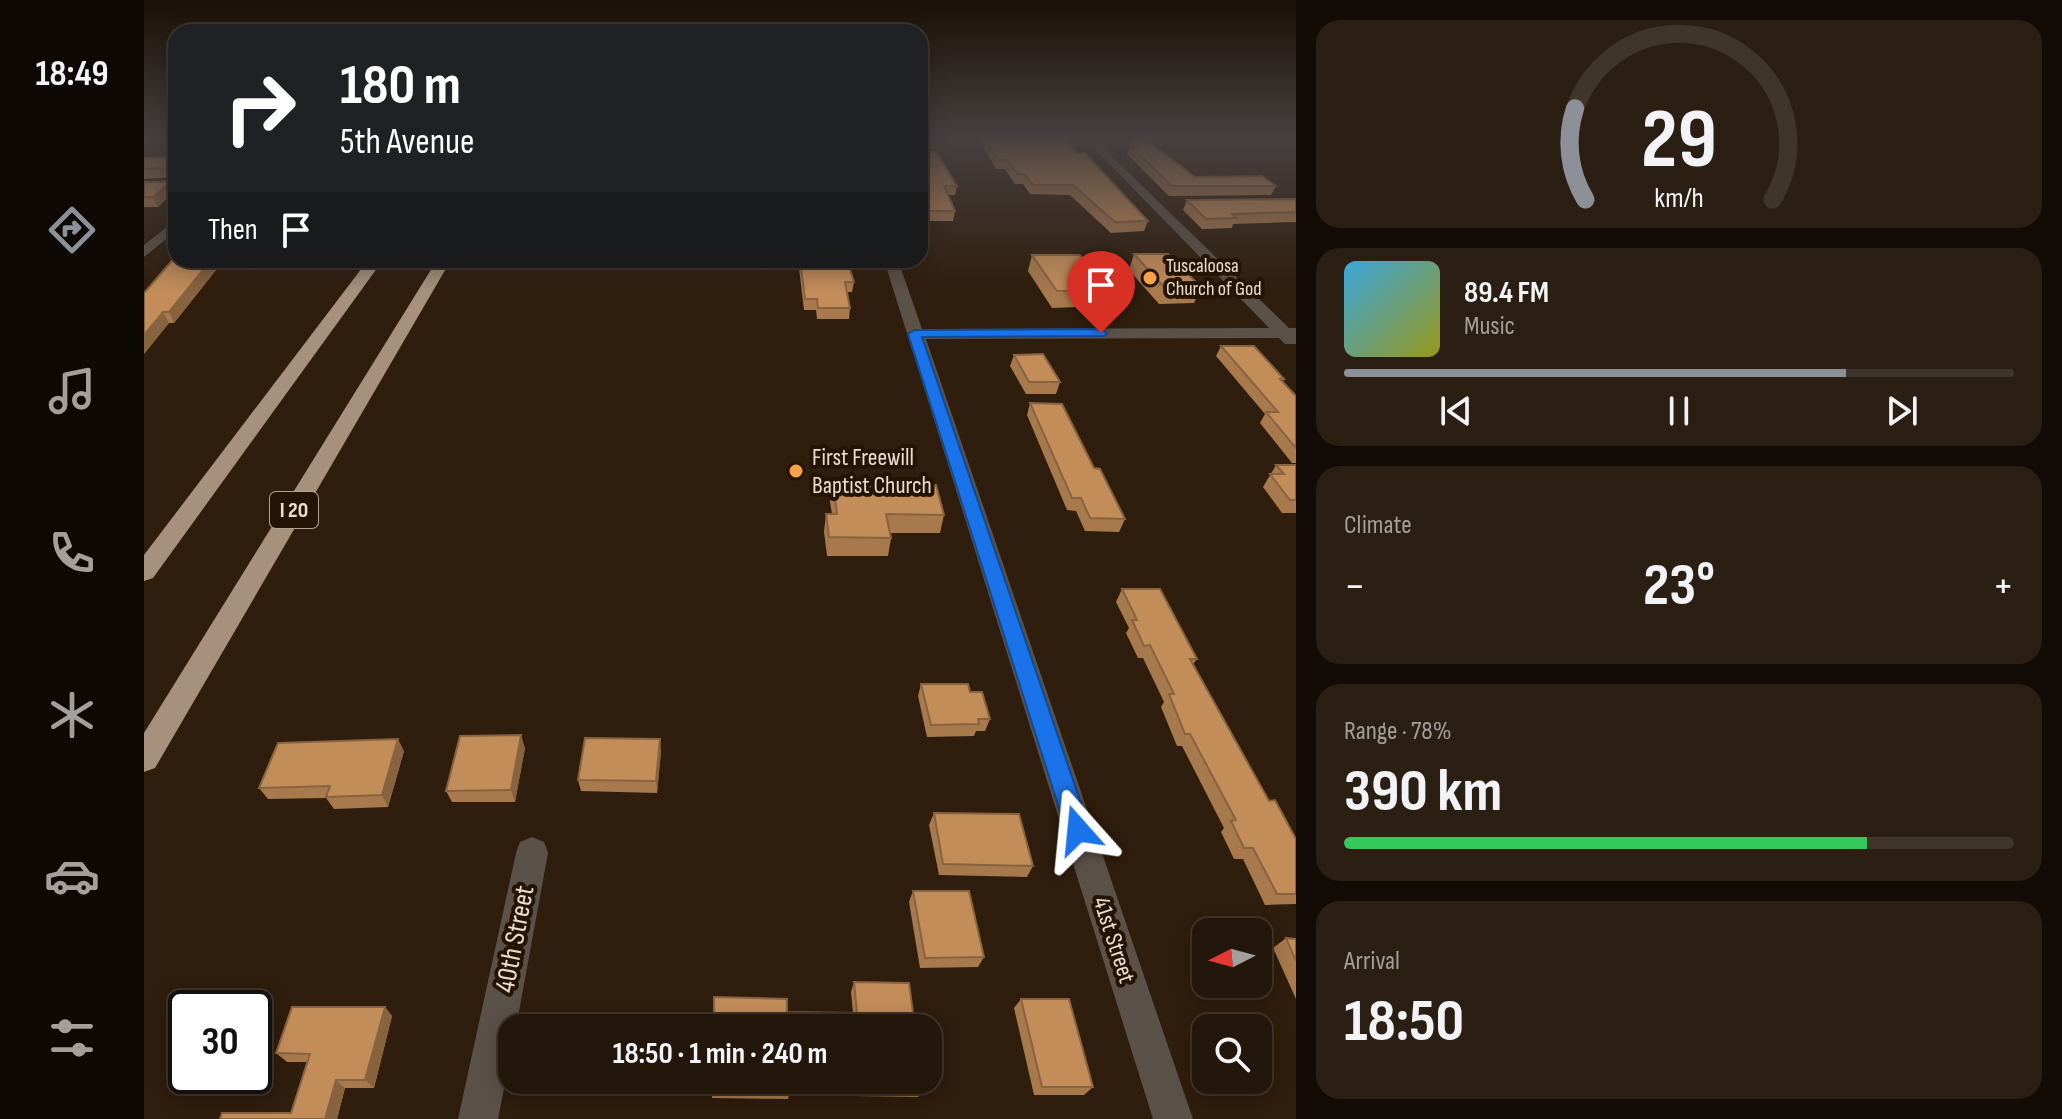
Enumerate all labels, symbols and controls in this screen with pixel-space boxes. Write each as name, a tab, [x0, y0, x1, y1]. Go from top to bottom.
text: 18:49	[36, 53, 108, 96]
text: 180 m	[340, 53, 461, 120]
icon: right	[208, 56, 312, 160]
text: 29	[1641, 91, 1717, 191]
text: 5th Avenue	[340, 121, 475, 164]
text: km/h	[1654, 181, 1704, 216]
icon: directions	[44, 202, 100, 258]
icon: arrive	[274, 208, 318, 252]
text: Then	[208, 212, 258, 248]
pin	[1067, 251, 1135, 333]
place label: Tuscaloosa Church of God	[1166, 254, 1262, 301]
icon: arrive	[1079, 263, 1123, 307]
marker: Tuscaloosa Church of God	[1141, 269, 1159, 287]
text: 89.4 FM	[1464, 275, 1549, 311]
text: Music	[1464, 311, 1515, 342]
icon: music	[44, 363, 100, 419]
icon: previous	[1434, 389, 1478, 433]
icon: pause	[1657, 389, 1701, 433]
icon: next	[1880, 389, 1924, 433]
place label: First Freewill Baptist Church	[812, 443, 932, 500]
marker: First Freewill Baptist Church	[787, 462, 805, 480]
road number: I 20	[270, 492, 318, 528]
text: Climate	[1344, 510, 1412, 541]
icon: phone	[44, 525, 100, 581]
text: 23°	[1643, 550, 1715, 622]
text: −	[1344, 560, 1366, 613]
text: +	[1992, 560, 2014, 613]
icon: climate	[44, 687, 100, 743]
text: Range · 78%	[1344, 716, 1451, 747]
text: 390 km	[1344, 756, 1502, 828]
position arrow	[1036, 788, 1120, 872]
icon: car	[44, 848, 100, 904]
street label: 40th Street	[488, 883, 542, 995]
street label: 41st Street	[1086, 893, 1142, 987]
north arrow	[1192, 918, 1272, 998]
map controls	[1192, 918, 1272, 1094]
text: Arrival	[1344, 946, 1400, 977]
text: 18:50	[1344, 986, 1464, 1058]
speed limit sign: 30	[168, 990, 272, 1094]
icon: filters	[44, 1010, 100, 1066]
button: search	[1192, 1014, 1272, 1094]
text: 18:50 · 1 min · 240 m	[613, 1036, 827, 1072]

